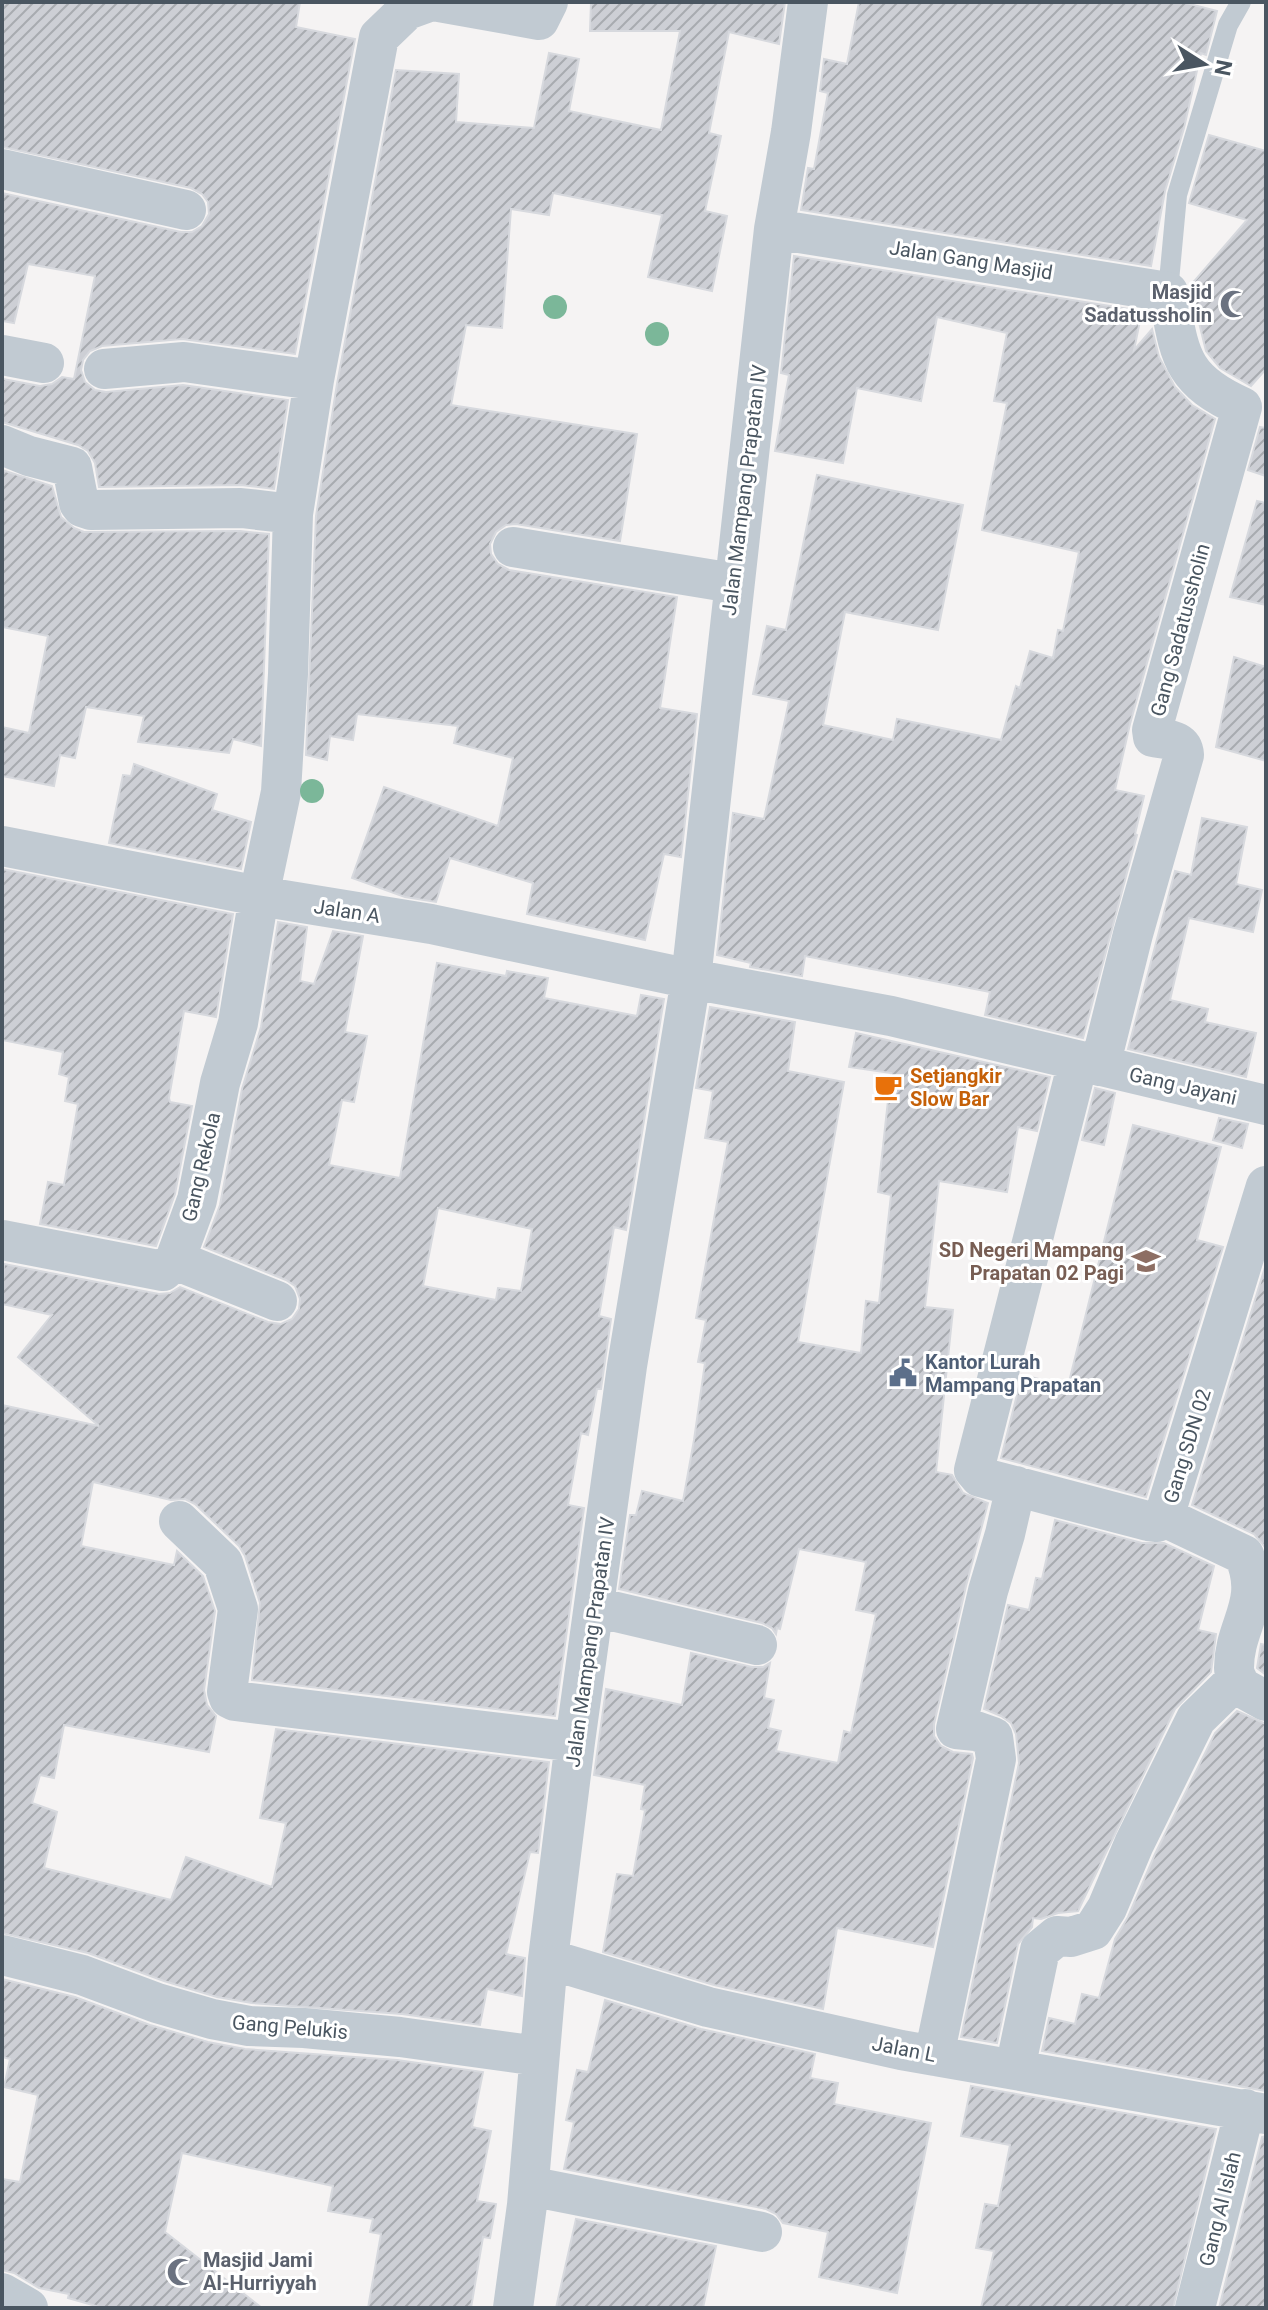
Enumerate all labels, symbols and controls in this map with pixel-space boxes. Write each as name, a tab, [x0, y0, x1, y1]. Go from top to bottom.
north arrow	[1164, 24, 1244, 104]
text: N	[1209, 58, 1237, 78]
street label: Jalan Gang Masjid	[888, 235, 1054, 285]
place label: Masjid Sadatussholin	[1084, 280, 1212, 327]
mosque icon: Masjid Sadatussholin	[1219, 289, 1249, 319]
street label: Jalan Mampang Prapatan IV	[717, 363, 771, 617]
street label: Gang Sadatussholin	[1145, 541, 1215, 719]
street label: Jalan A	[312, 894, 382, 928]
street label: Gang Jayani	[1127, 1062, 1239, 1110]
place label: Setjangkir Slow Bar	[910, 1064, 1002, 1111]
cafe icon: Setjangkir Slow Bar	[873, 1072, 903, 1102]
street label: Gang Rekola	[177, 1110, 225, 1224]
place label: SD Negeri Mampang Prapatan 02 Pagi	[939, 1238, 1124, 1285]
school or university icon: SD Negeri Mampang Prapatan 02 Pagi	[1131, 1246, 1161, 1276]
place label: Kantor Lurah Mampang Prapatan	[925, 1350, 1101, 1397]
public building icon: Kantor Lurah Mampang Prapatan	[888, 1358, 918, 1388]
street label: Gang SDN 02	[1158, 1386, 1216, 1506]
street label: Jalan Mampang Prapatan IV	[561, 1515, 619, 1769]
street label: Gang Pelukis	[231, 2010, 349, 2044]
street label: Jalan L	[870, 2031, 938, 2067]
street label: Gang Al Islah	[1194, 2149, 1246, 2269]
place label: Masjid Jami Al-Hurriyyah	[203, 2248, 317, 2295]
mosque icon: Masjid Jami Al-Hurriyyah	[166, 2257, 196, 2287]

